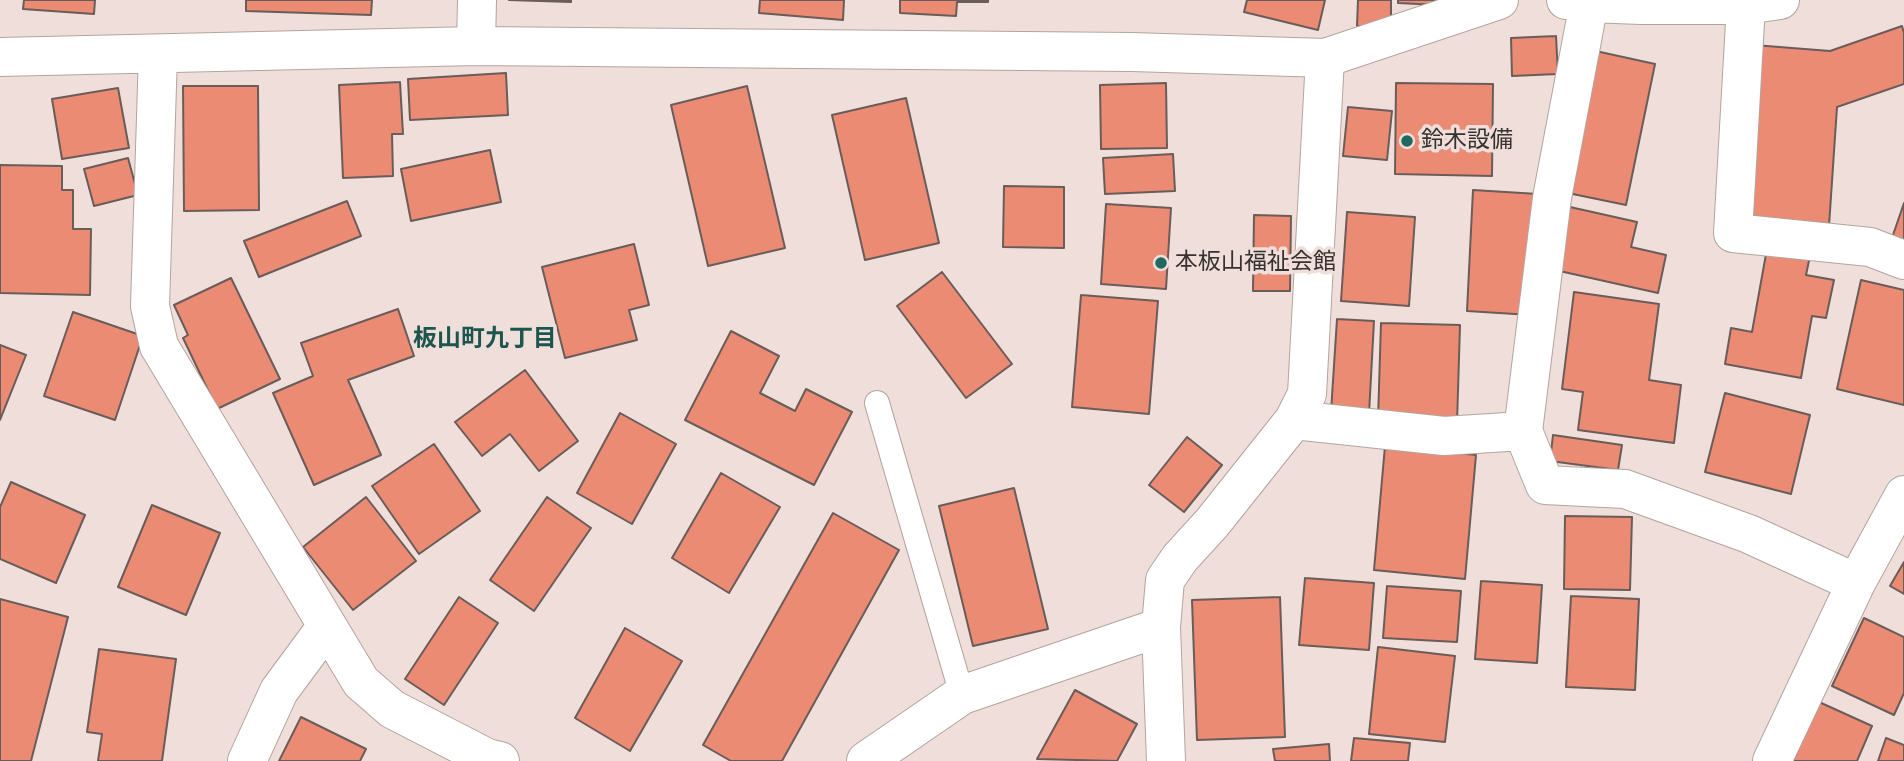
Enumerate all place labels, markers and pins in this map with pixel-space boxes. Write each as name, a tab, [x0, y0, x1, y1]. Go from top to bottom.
place label: 鈴木設備	[1421, 127, 1513, 155]
marker: 鈴木設備	[1399, 133, 1415, 149]
place label: 本板山福祉会館	[1175, 249, 1336, 277]
marker: 本板山福祉会館	[1153, 255, 1169, 271]

